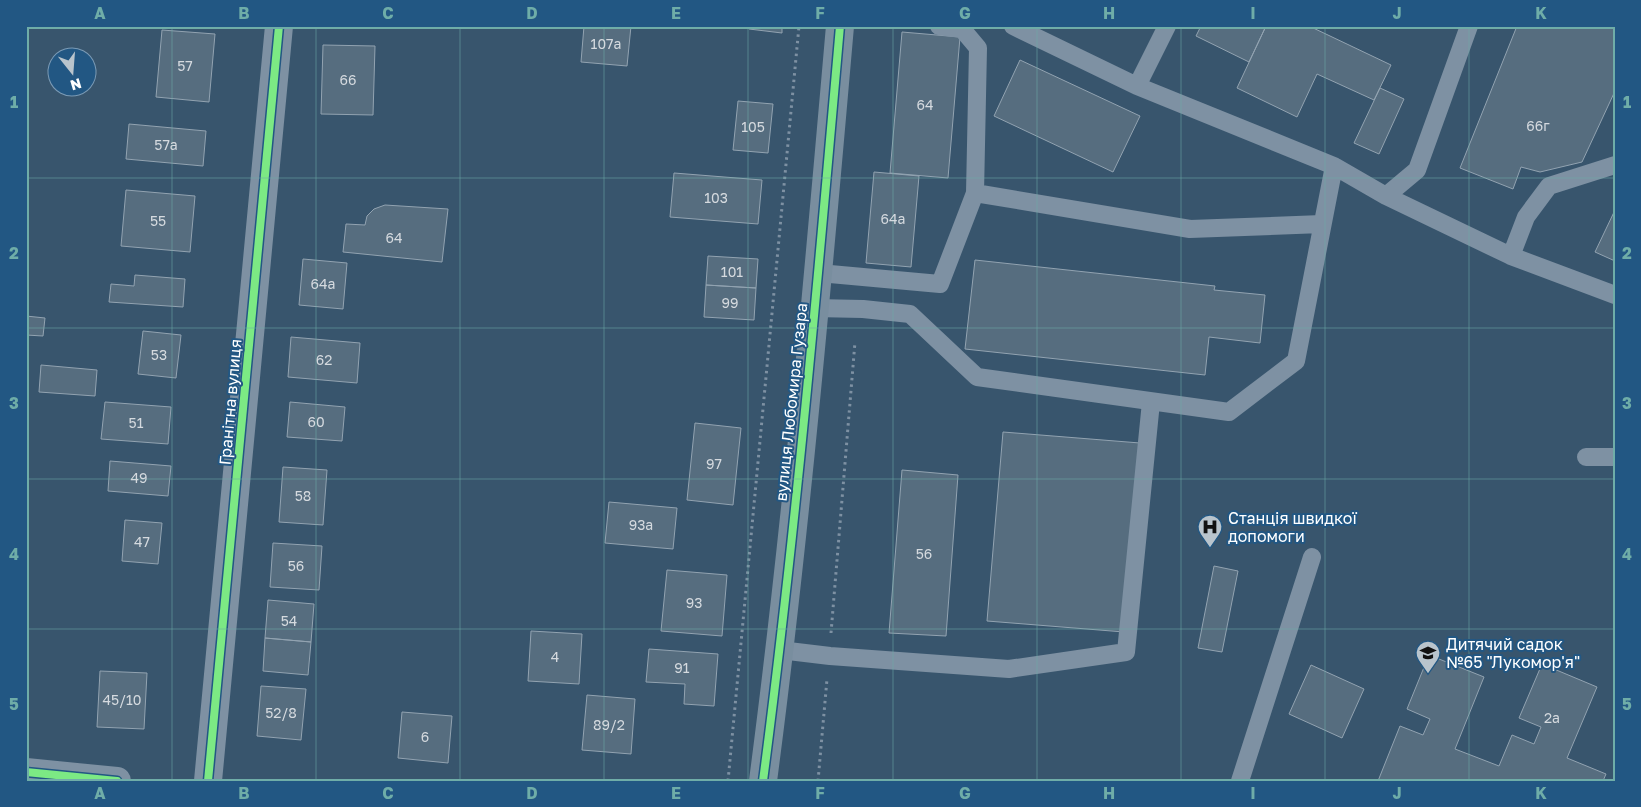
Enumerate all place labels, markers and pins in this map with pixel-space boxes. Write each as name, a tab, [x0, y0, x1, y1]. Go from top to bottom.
place label: Станція швидкої допомоги	[1228, 508, 1357, 546]
hospital icon: Станція швидкої допомоги	[1197, 514, 1223, 548]
place label: Дитячий садок №65 "Лукомор'я"	[1446, 634, 1580, 672]
school or university icon: Дитячий садок №65 "Лукомор'я"	[1415, 640, 1441, 674]

